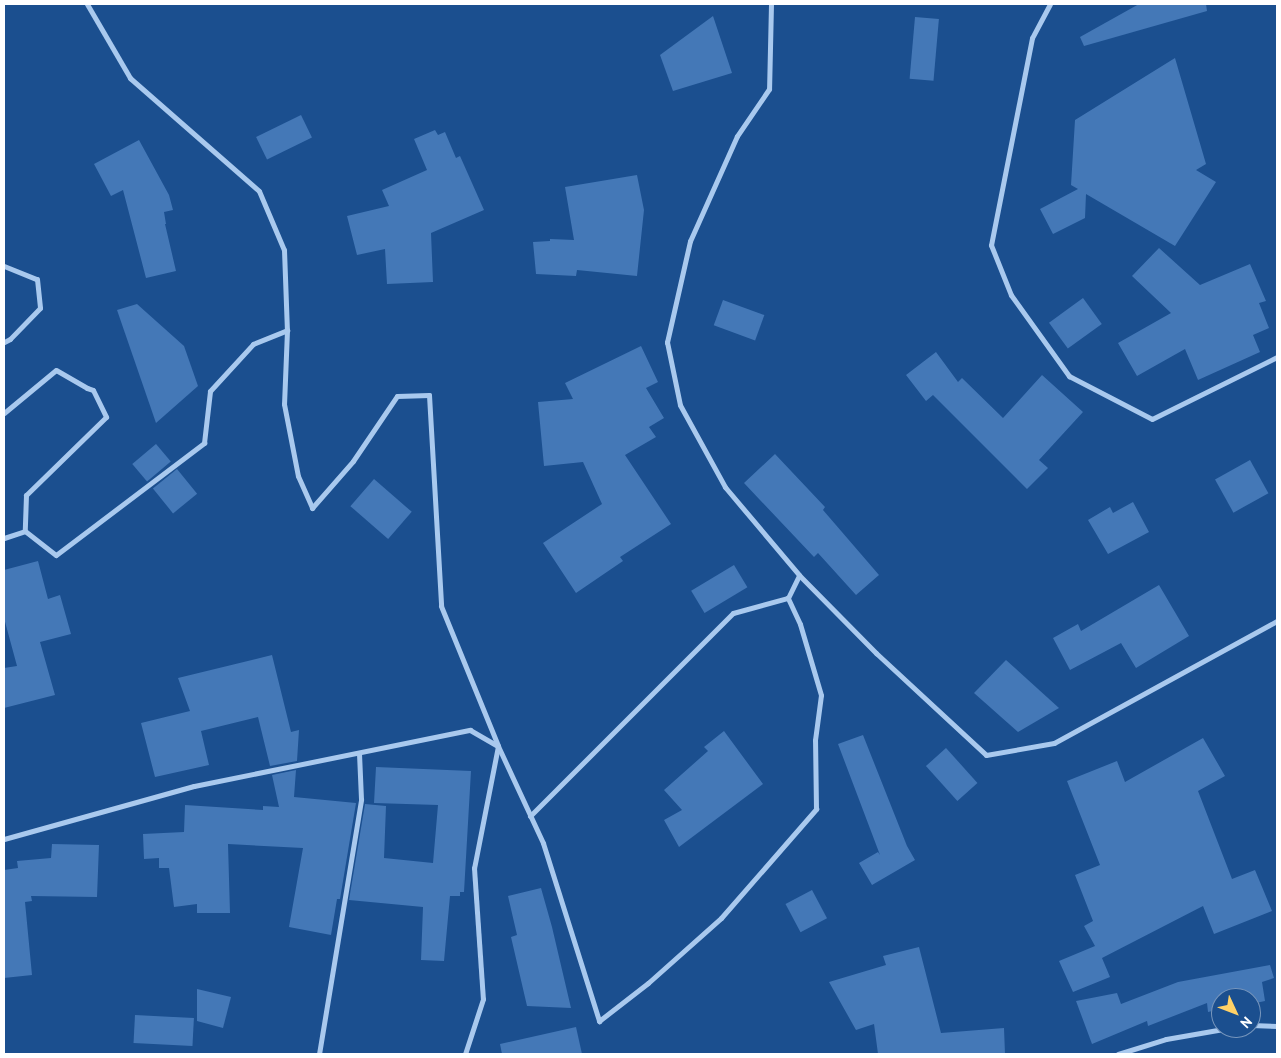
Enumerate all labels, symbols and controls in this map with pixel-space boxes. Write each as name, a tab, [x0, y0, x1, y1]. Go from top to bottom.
north arrow	[1211, 988, 1261, 1038]
text: N	[1237, 1013, 1256, 1032]

